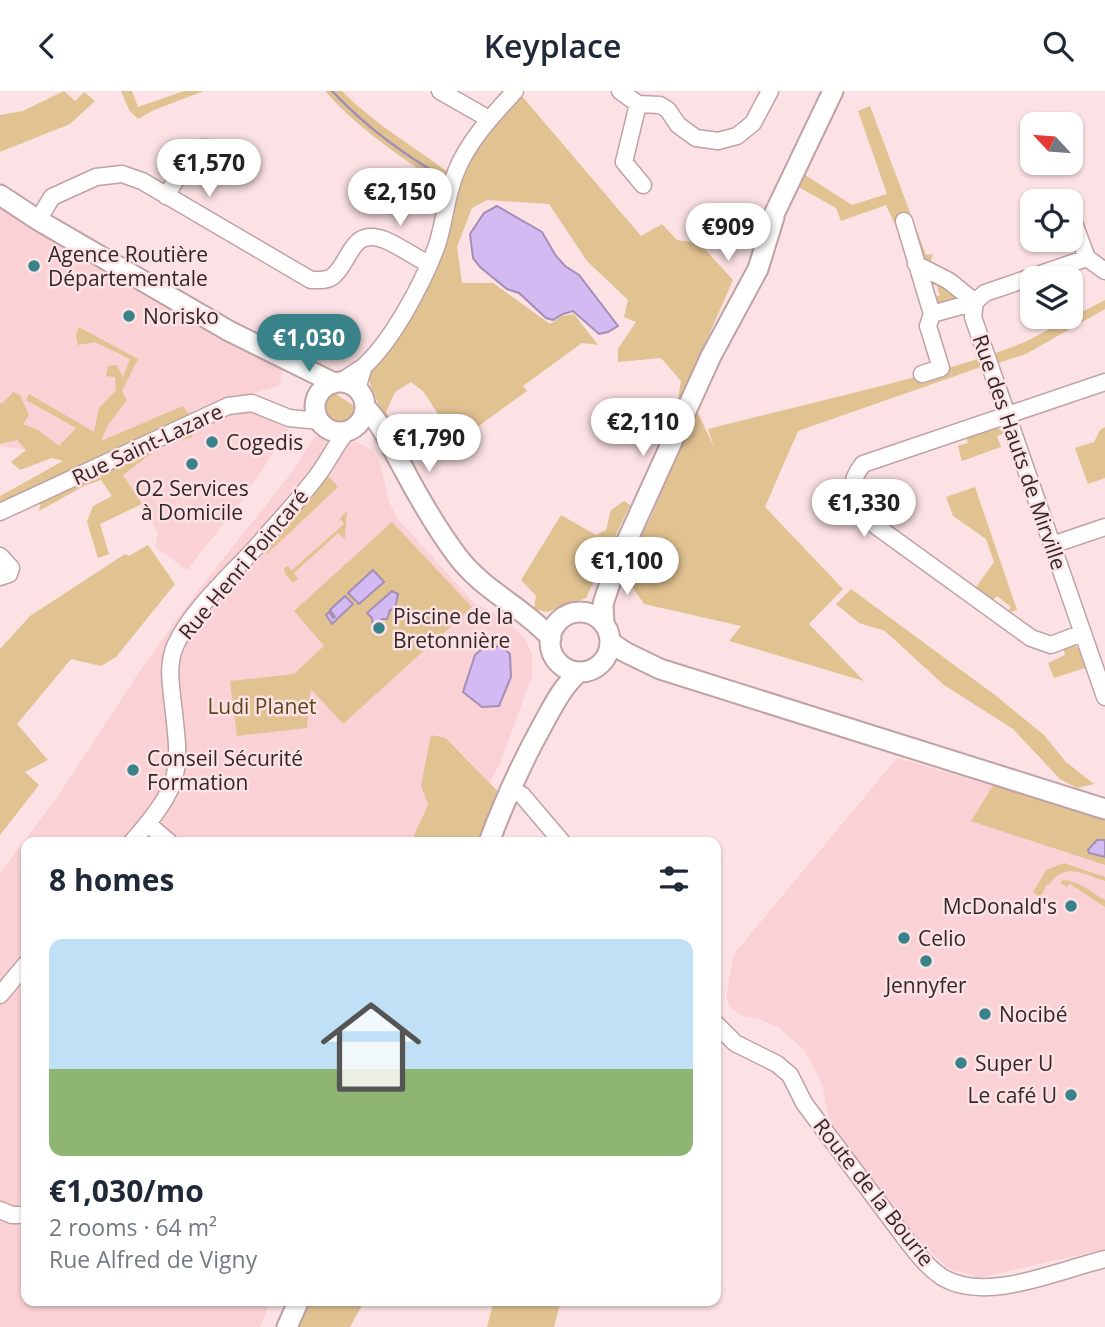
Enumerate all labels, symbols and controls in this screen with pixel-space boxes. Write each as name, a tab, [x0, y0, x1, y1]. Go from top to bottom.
text: Keyplace	[484, 24, 621, 67]
icon: back	[28, 27, 66, 65]
icon: search	[1039, 27, 1077, 65]
north arrow	[1020, 112, 1083, 175]
map controls	[1020, 112, 1083, 329]
pin: €1,570	[152, 139, 266, 199]
text: €1,570	[173, 146, 245, 178]
pin: €2,150	[343, 169, 457, 228]
text: €2,150	[364, 175, 436, 207]
button: locate	[1020, 189, 1083, 252]
pin: €909	[687, 204, 769, 263]
text: €909	[702, 210, 754, 242]
place label: Agence Routière Départementale	[48, 240, 208, 292]
marker: Agence Routière Départementale	[26, 258, 42, 274]
button: layers	[1020, 266, 1083, 329]
place label: Norisko	[143, 302, 219, 330]
marker: Norisko	[121, 308, 137, 324]
pin: €1,030	[252, 315, 366, 374]
text: €1,030	[273, 321, 345, 353]
street label: Rue des Hauts de Mirville	[967, 331, 1073, 573]
street label: Rue Saint-Lazare	[67, 397, 227, 491]
pin: €2,110	[586, 399, 700, 458]
text: €2,110	[607, 405, 679, 437]
pin: €1,790	[372, 415, 486, 474]
text: €1,790	[393, 421, 465, 453]
place label: Cogedis	[226, 428, 303, 456]
marker: Cogedis	[204, 434, 220, 450]
marker: O2 Services à Domicile	[184, 456, 200, 472]
place label: O2 Services à Domicile	[135, 474, 249, 526]
pin: €1,330	[807, 479, 921, 539]
street label: Rue Henri Poincaré	[172, 483, 314, 645]
text: €1,330	[828, 486, 900, 518]
pin: €1,100	[570, 538, 684, 597]
text: €1,100	[591, 544, 663, 576]
place label: Piscine de la Bretonnière	[393, 602, 514, 654]
marker: Piscine de la Bretonnière	[371, 620, 387, 636]
park label: Ludi Planet	[207, 692, 317, 720]
place label: Conseil Sécurité Formation	[147, 744, 303, 796]
marker: Conseil Sécurité Formation	[125, 762, 141, 778]
text: 8 homes	[49, 859, 174, 900]
icon: filters	[655, 860, 693, 898]
place label: McDonald's	[943, 892, 1057, 920]
marker: McDonald's	[1063, 898, 1079, 914]
place label: Celio	[918, 924, 966, 952]
marker: Celio	[896, 930, 912, 946]
marker: Jennyfer	[918, 953, 934, 969]
place label: Jennyfer	[883, 971, 967, 999]
icon: home	[308, 984, 434, 1110]
place label: Nocibé	[999, 1000, 1067, 1028]
marker: Nocibé	[977, 1006, 993, 1022]
place label: Super U	[975, 1049, 1053, 1077]
marker: Super U	[953, 1055, 969, 1071]
place label: Le café U	[967, 1081, 1057, 1109]
marker: Le café U	[1063, 1087, 1079, 1103]
street label: Route de la Bourie	[807, 1112, 941, 1272]
text: €1,030/mo	[49, 1170, 204, 1211]
text: 2 rooms · 64 m²	[49, 1211, 217, 1243]
text: Rue Alfred de Vigny	[49, 1243, 257, 1275]

